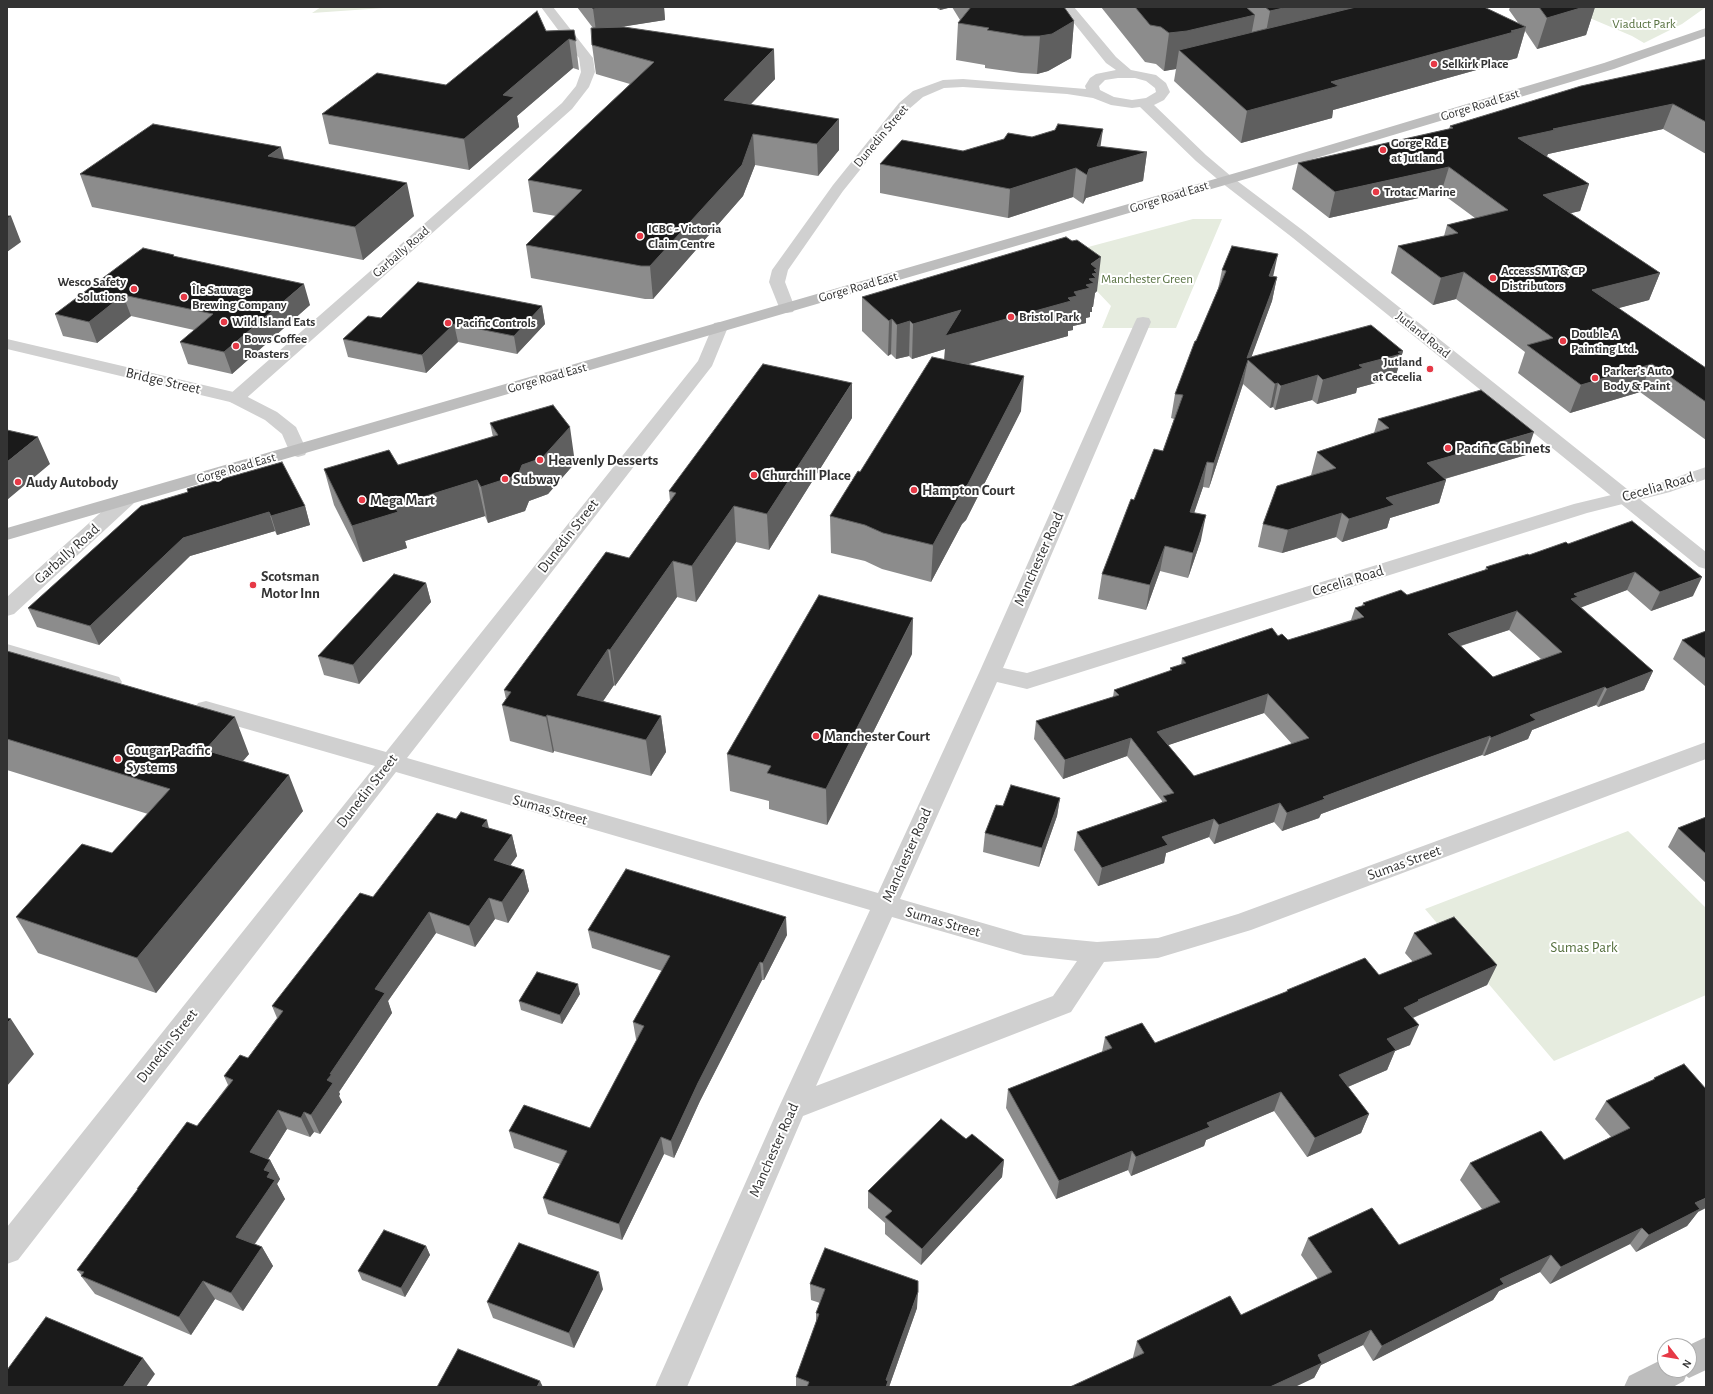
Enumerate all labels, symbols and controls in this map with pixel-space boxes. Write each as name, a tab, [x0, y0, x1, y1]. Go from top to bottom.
park label: Viaduct Park	[1612, 16, 1676, 32]
place label: Selkirk Place	[1442, 56, 1508, 72]
marker: Selkirk Place	[1429, 59, 1439, 69]
street label: Gorge Road East	[1439, 86, 1521, 124]
street label: Dunedin Street	[850, 102, 912, 170]
place label: Gorge Rd E at Jutland	[1391, 135, 1447, 166]
marker: Gorge Rd E at Jutland	[1378, 145, 1388, 155]
street label: Gorge Road East	[1128, 178, 1210, 216]
place label: Trotac Marine	[1384, 184, 1456, 200]
marker: Trotac Marine	[1371, 187, 1381, 197]
place label: ICBC - Victoria Claim Centre	[648, 221, 721, 252]
street label: Garbally Road	[369, 223, 433, 281]
marker: ICBC - Victoria Claim Centre	[635, 231, 645, 241]
place label: AccessSMT & CP Distributors	[1501, 263, 1585, 294]
street label: Gorge Road East	[817, 268, 899, 306]
park label: Manchester Green	[1101, 271, 1193, 287]
marker: AccessSMT & CP Distributors	[1488, 273, 1498, 283]
place label: Wesco Safety Solutions	[57, 274, 126, 305]
place label: Île Sauvage Brewing Company	[192, 282, 287, 313]
marker: Wesco Safety Solutions	[129, 284, 139, 294]
marker: Île Sauvage Brewing Company	[179, 292, 189, 302]
street label: Jutland Road	[1393, 308, 1453, 362]
place label: Bristol Park	[1019, 309, 1079, 325]
marker: Bristol Park	[1006, 312, 1016, 322]
place label: Wild Island Eats	[232, 314, 315, 330]
place label: Pacific Controls	[456, 315, 536, 331]
marker: Wild Island Eats	[219, 317, 229, 327]
marker: Pacific Controls	[443, 318, 453, 328]
place label: Double A Painting Ltd.	[1571, 326, 1637, 357]
place label: Bows Coffee Roasters	[244, 331, 307, 362]
marker: Double A Painting Ltd.	[1558, 336, 1568, 346]
marker: Bows Coffee Roasters	[231, 341, 241, 351]
place label: Jutland at Cecelia	[1373, 354, 1422, 385]
street label: Gorge Road East	[506, 359, 588, 397]
place label: Parker's Auto Body & Paint	[1603, 363, 1672, 394]
street label: Bridge Street	[124, 364, 202, 398]
marker: Jutland at Cecelia	[1425, 364, 1435, 374]
marker: Parker's Auto Body & Paint	[1590, 373, 1600, 383]
place label: Pacific Cabinets	[1456, 439, 1550, 457]
marker: Pacific Cabinets	[1443, 443, 1453, 453]
street label: Gorge Road East	[195, 449, 277, 487]
place label: Heavenly Desserts	[548, 451, 658, 469]
marker: Heavenly Desserts	[535, 455, 545, 465]
place label: Churchill Place	[762, 466, 851, 484]
street label: Cecelia Road	[1620, 468, 1696, 506]
place label: Subway	[513, 470, 560, 488]
marker: Churchill Place	[749, 470, 759, 480]
place label: Audy Autobody	[26, 473, 118, 491]
marker: Subway	[500, 474, 510, 484]
marker: Audy Autobody	[13, 477, 23, 487]
place label: Hampton Court	[922, 481, 1015, 499]
marker: Hampton Court	[909, 485, 919, 495]
place label: Mega Mart	[370, 491, 435, 509]
marker: Mega Mart	[357, 495, 367, 505]
street label: Dunedin Street	[534, 495, 602, 577]
street label: Manchester Road	[1010, 509, 1068, 609]
street label: Garbally Road	[31, 520, 103, 588]
street label: Cecelia Road	[1310, 562, 1386, 600]
place label: Scotsman Motor Inn	[261, 567, 320, 602]
marker: Scotsman Motor Inn	[248, 580, 258, 590]
place label: Manchester Court	[824, 727, 930, 745]
marker: Manchester Court	[811, 731, 821, 741]
place label: Cougar Pacific Systems	[126, 741, 210, 776]
street label: Dunedin Street	[333, 750, 401, 832]
marker: Cougar Pacific Systems	[113, 754, 123, 764]
street label: Sumas Street	[511, 791, 589, 829]
street label: Manchester Road	[878, 805, 936, 905]
street label: Sumas Street	[1365, 841, 1443, 885]
street label: Sumas Street	[904, 903, 982, 941]
park label: Sumas Park	[1550, 938, 1618, 956]
street label: Dunedin Street	[133, 1005, 201, 1087]
street label: Manchester Road	[745, 1100, 803, 1200]
north arrow	[1657, 1338, 1697, 1378]
text: N	[1680, 1358, 1694, 1370]

